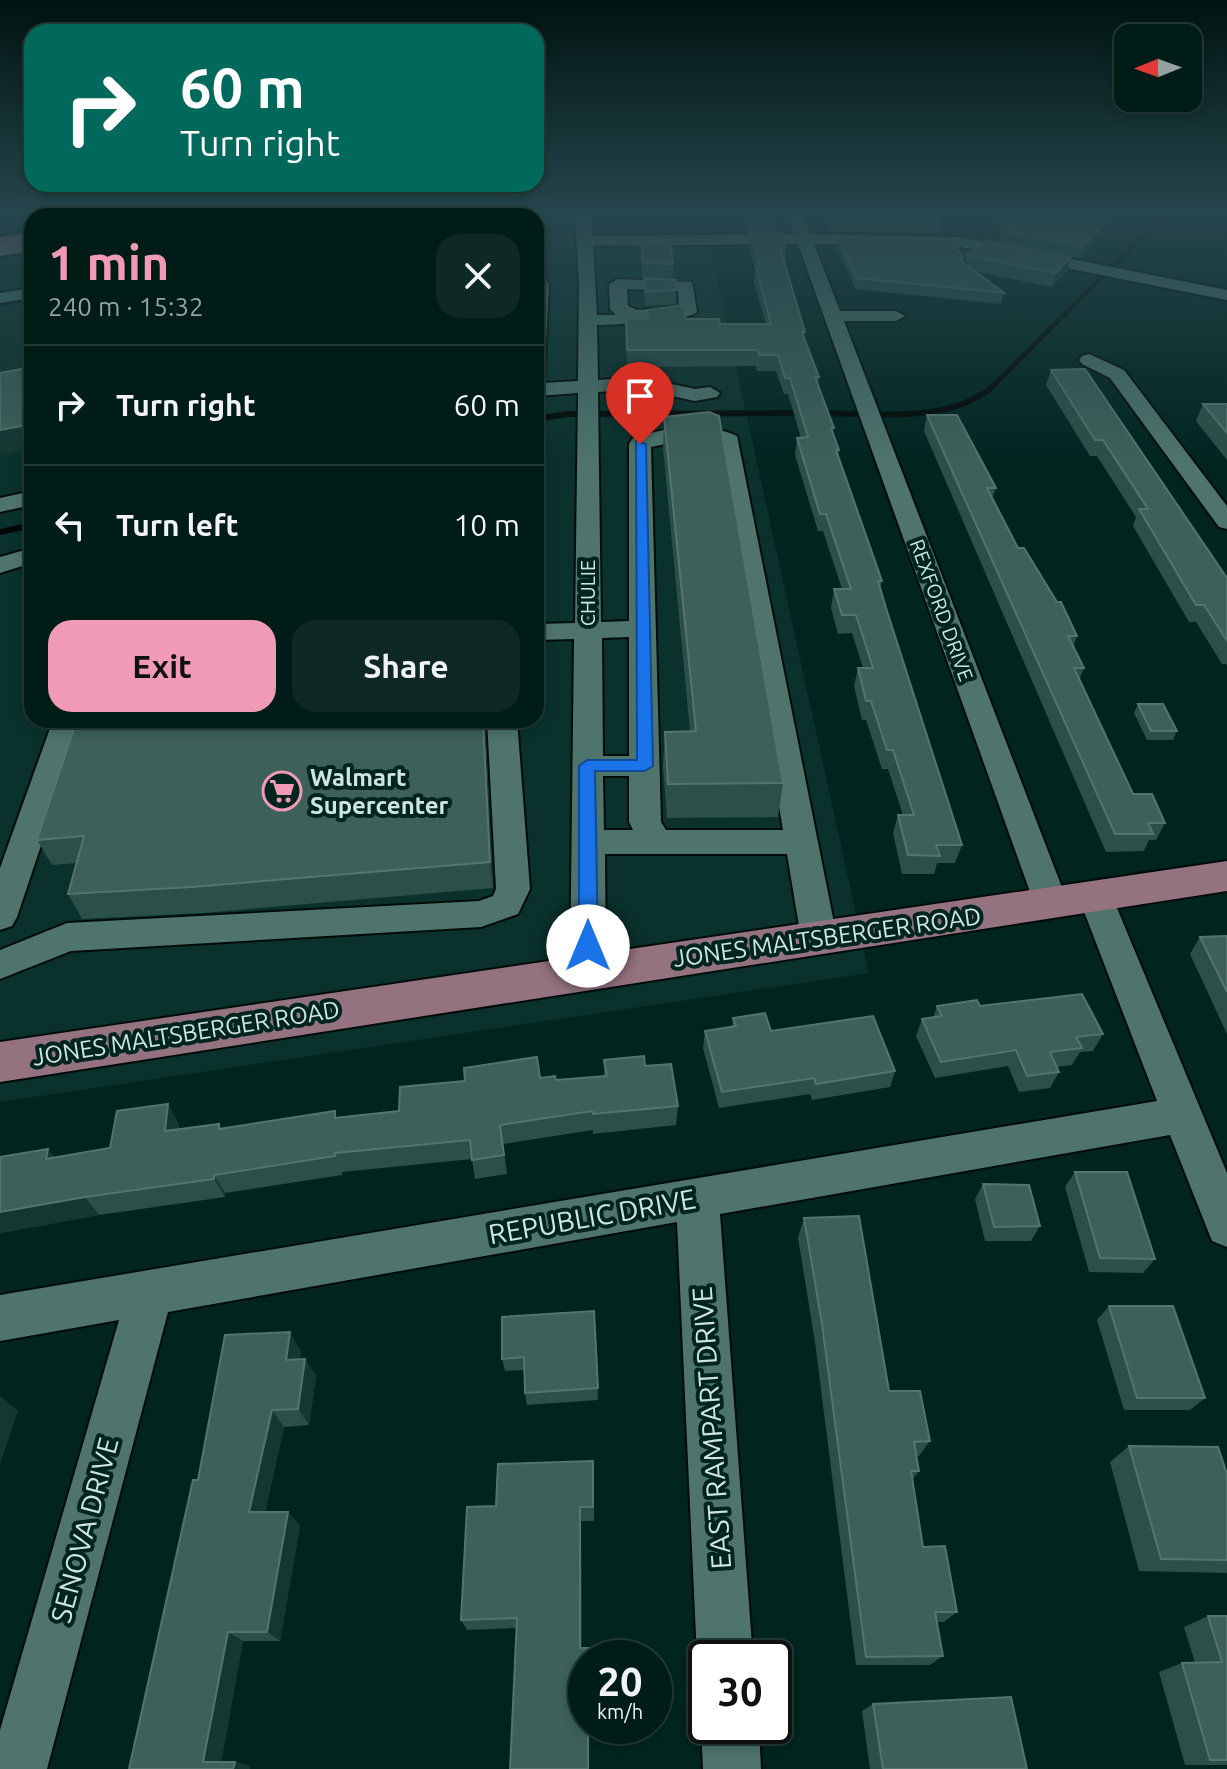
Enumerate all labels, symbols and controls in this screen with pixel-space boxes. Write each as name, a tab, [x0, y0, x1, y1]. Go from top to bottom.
north arrow	[1114, 24, 1202, 112]
map controls	[1114, 24, 1202, 112]
icon: right	[48, 56, 152, 160]
text: 60 m	[180, 56, 305, 119]
text: Turn right	[180, 122, 340, 163]
button: close	[436, 234, 520, 318]
text: 1 min	[48, 235, 169, 289]
text: 240 m · 15:32	[48, 292, 204, 321]
pin	[606, 362, 674, 444]
icon: arrive	[618, 374, 662, 418]
icon: right	[48, 383, 92, 427]
text: Turn right	[116, 388, 256, 422]
text: 60 m	[453, 388, 520, 422]
icon: left	[48, 503, 92, 547]
text: Turn left	[116, 508, 238, 542]
text: 10 m	[453, 508, 520, 542]
street label: REXFORD DRIVE	[906, 536, 978, 684]
street label: CHULIE	[576, 560, 599, 626]
button: Exit	[48, 620, 276, 712]
button: Share	[292, 620, 520, 712]
place label: Walmart Supercenter	[310, 764, 449, 819]
supermarket icon: Walmart Supercenter	[261, 770, 303, 812]
street label: JONES MALTSBERGER ROAD	[671, 902, 983, 972]
position arrow	[546, 904, 630, 988]
street label: JONES MALTSBERGER ROAD	[31, 995, 341, 1071]
street label: REPUBLIC DRIVE	[486, 1183, 698, 1249]
street label: EAST RAMPART DRIVE	[686, 1286, 736, 1570]
street label: SENOVA DRIVE	[44, 1434, 124, 1626]
speed limit sign: 30	[688, 1640, 792, 1744]
text: 20	[597, 1659, 643, 1704]
text: km/h	[597, 1700, 643, 1723]

